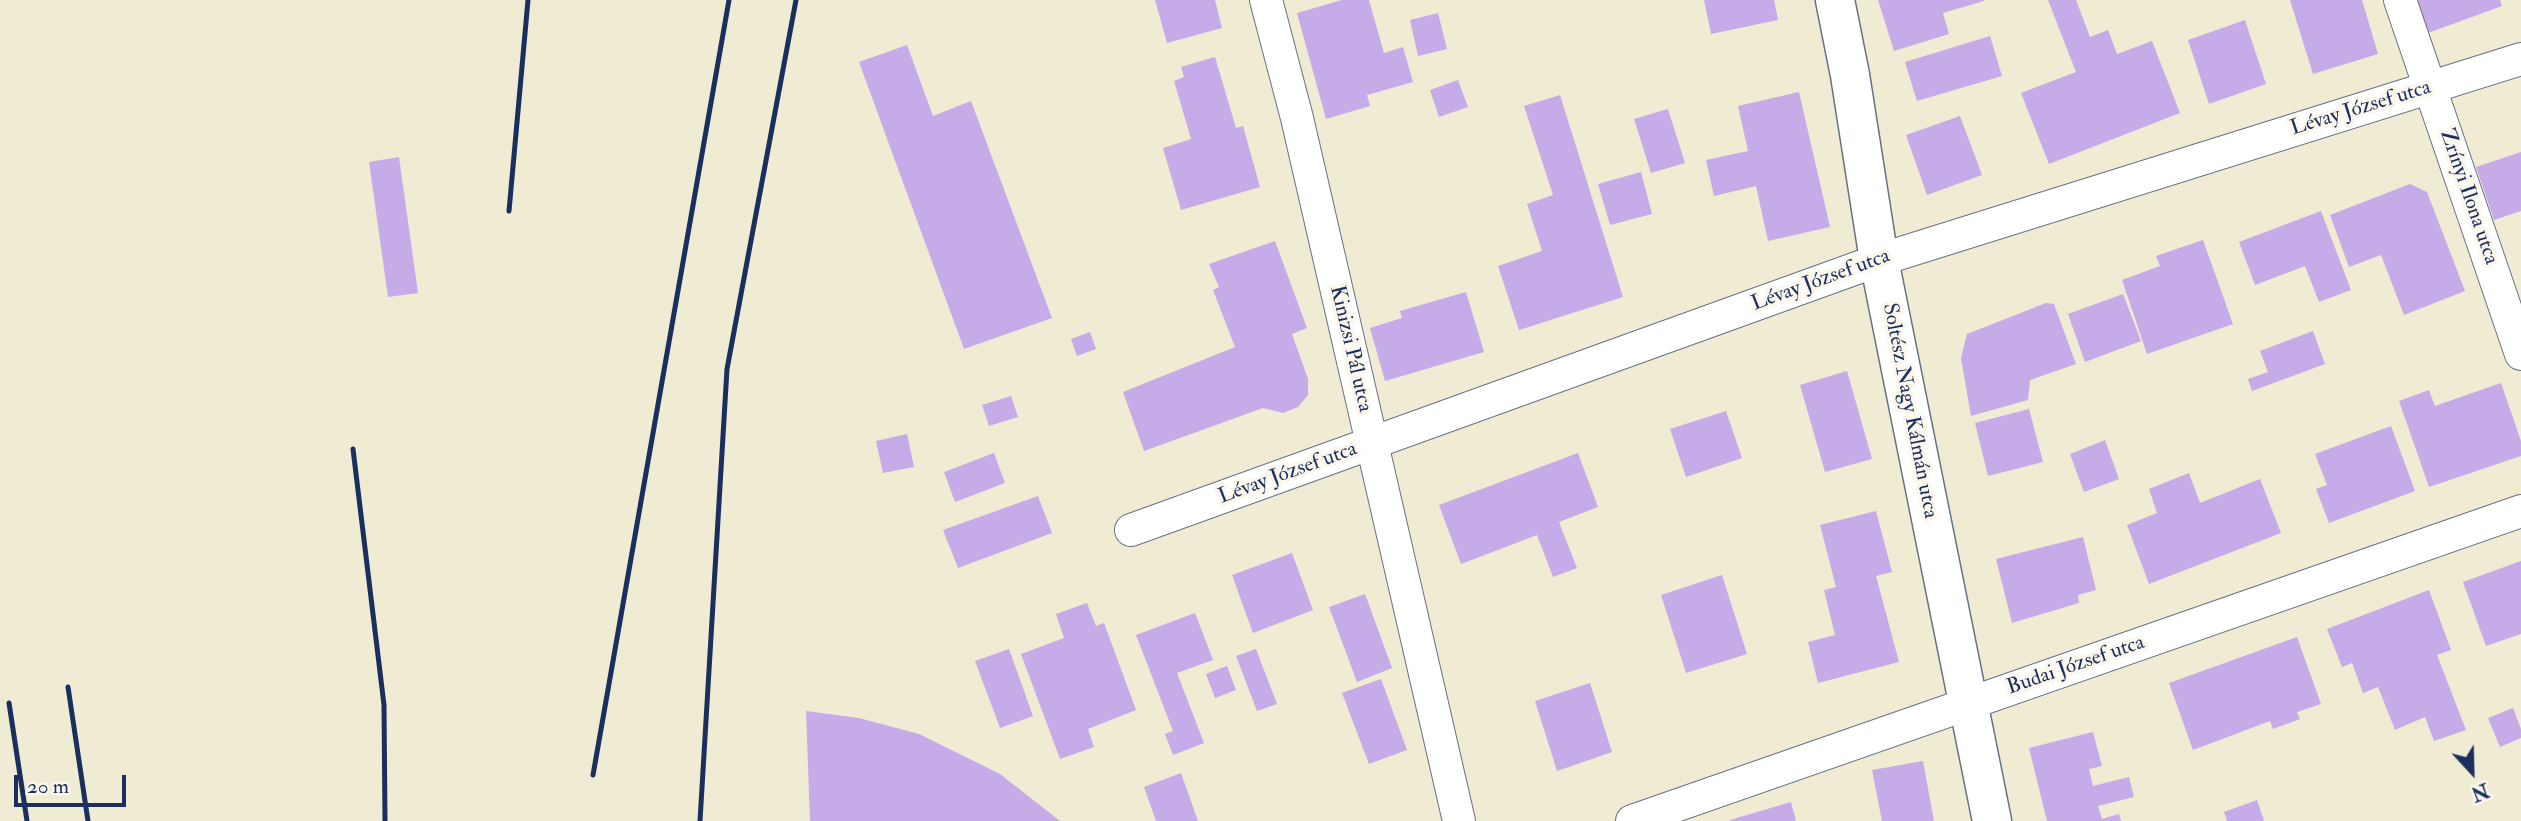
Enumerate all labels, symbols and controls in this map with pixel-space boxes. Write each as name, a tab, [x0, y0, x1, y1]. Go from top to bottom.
street label: Lévay József utca	[2288, 76, 2434, 142]
street label: Zrínyi Ilona utca	[2433, 126, 2503, 268]
street label: Lévay József utca	[1748, 244, 1894, 318]
street label: Kinizsi Pál utca	[1323, 283, 1377, 415]
street label: Soltész Nagy Kálmán utca	[1876, 301, 1942, 521]
street label: Lévay József utca	[1215, 437, 1361, 511]
street label: Budai József utca	[2004, 631, 2148, 701]
north arrow	[2437, 737, 2507, 807]
scale bar	[18, 762, 130, 806]
text: 20 m	[27, 773, 69, 800]
text: N	[2467, 777, 2492, 806]

